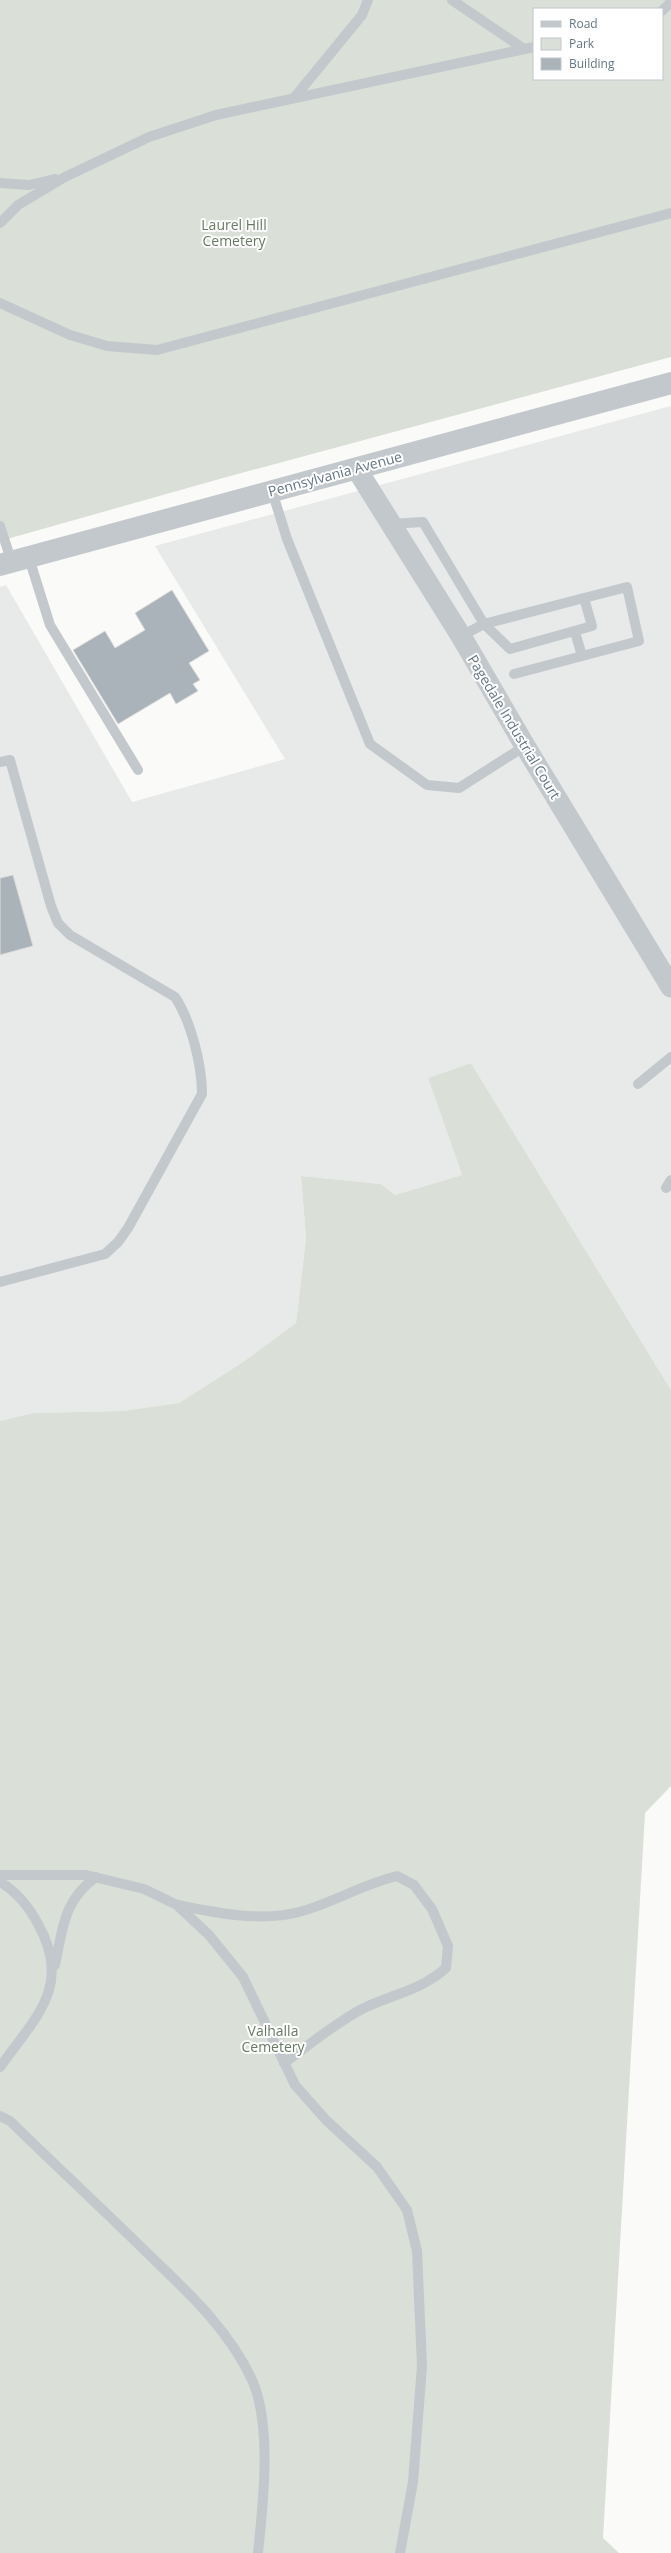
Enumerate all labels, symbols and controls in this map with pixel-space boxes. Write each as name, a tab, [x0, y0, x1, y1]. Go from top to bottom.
legend	[533, 8, 663, 80]
text: Road	[569, 15, 598, 32]
text: Park	[569, 35, 595, 52]
text: Building	[569, 55, 615, 72]
park label: Laurel Hill Cemetery	[201, 215, 267, 250]
street label: Pennsylvania Avenue	[266, 446, 404, 501]
street label: Pagedale Industrial Court	[464, 651, 565, 802]
park label: Valhalla Cemetery	[241, 2021, 306, 2056]

